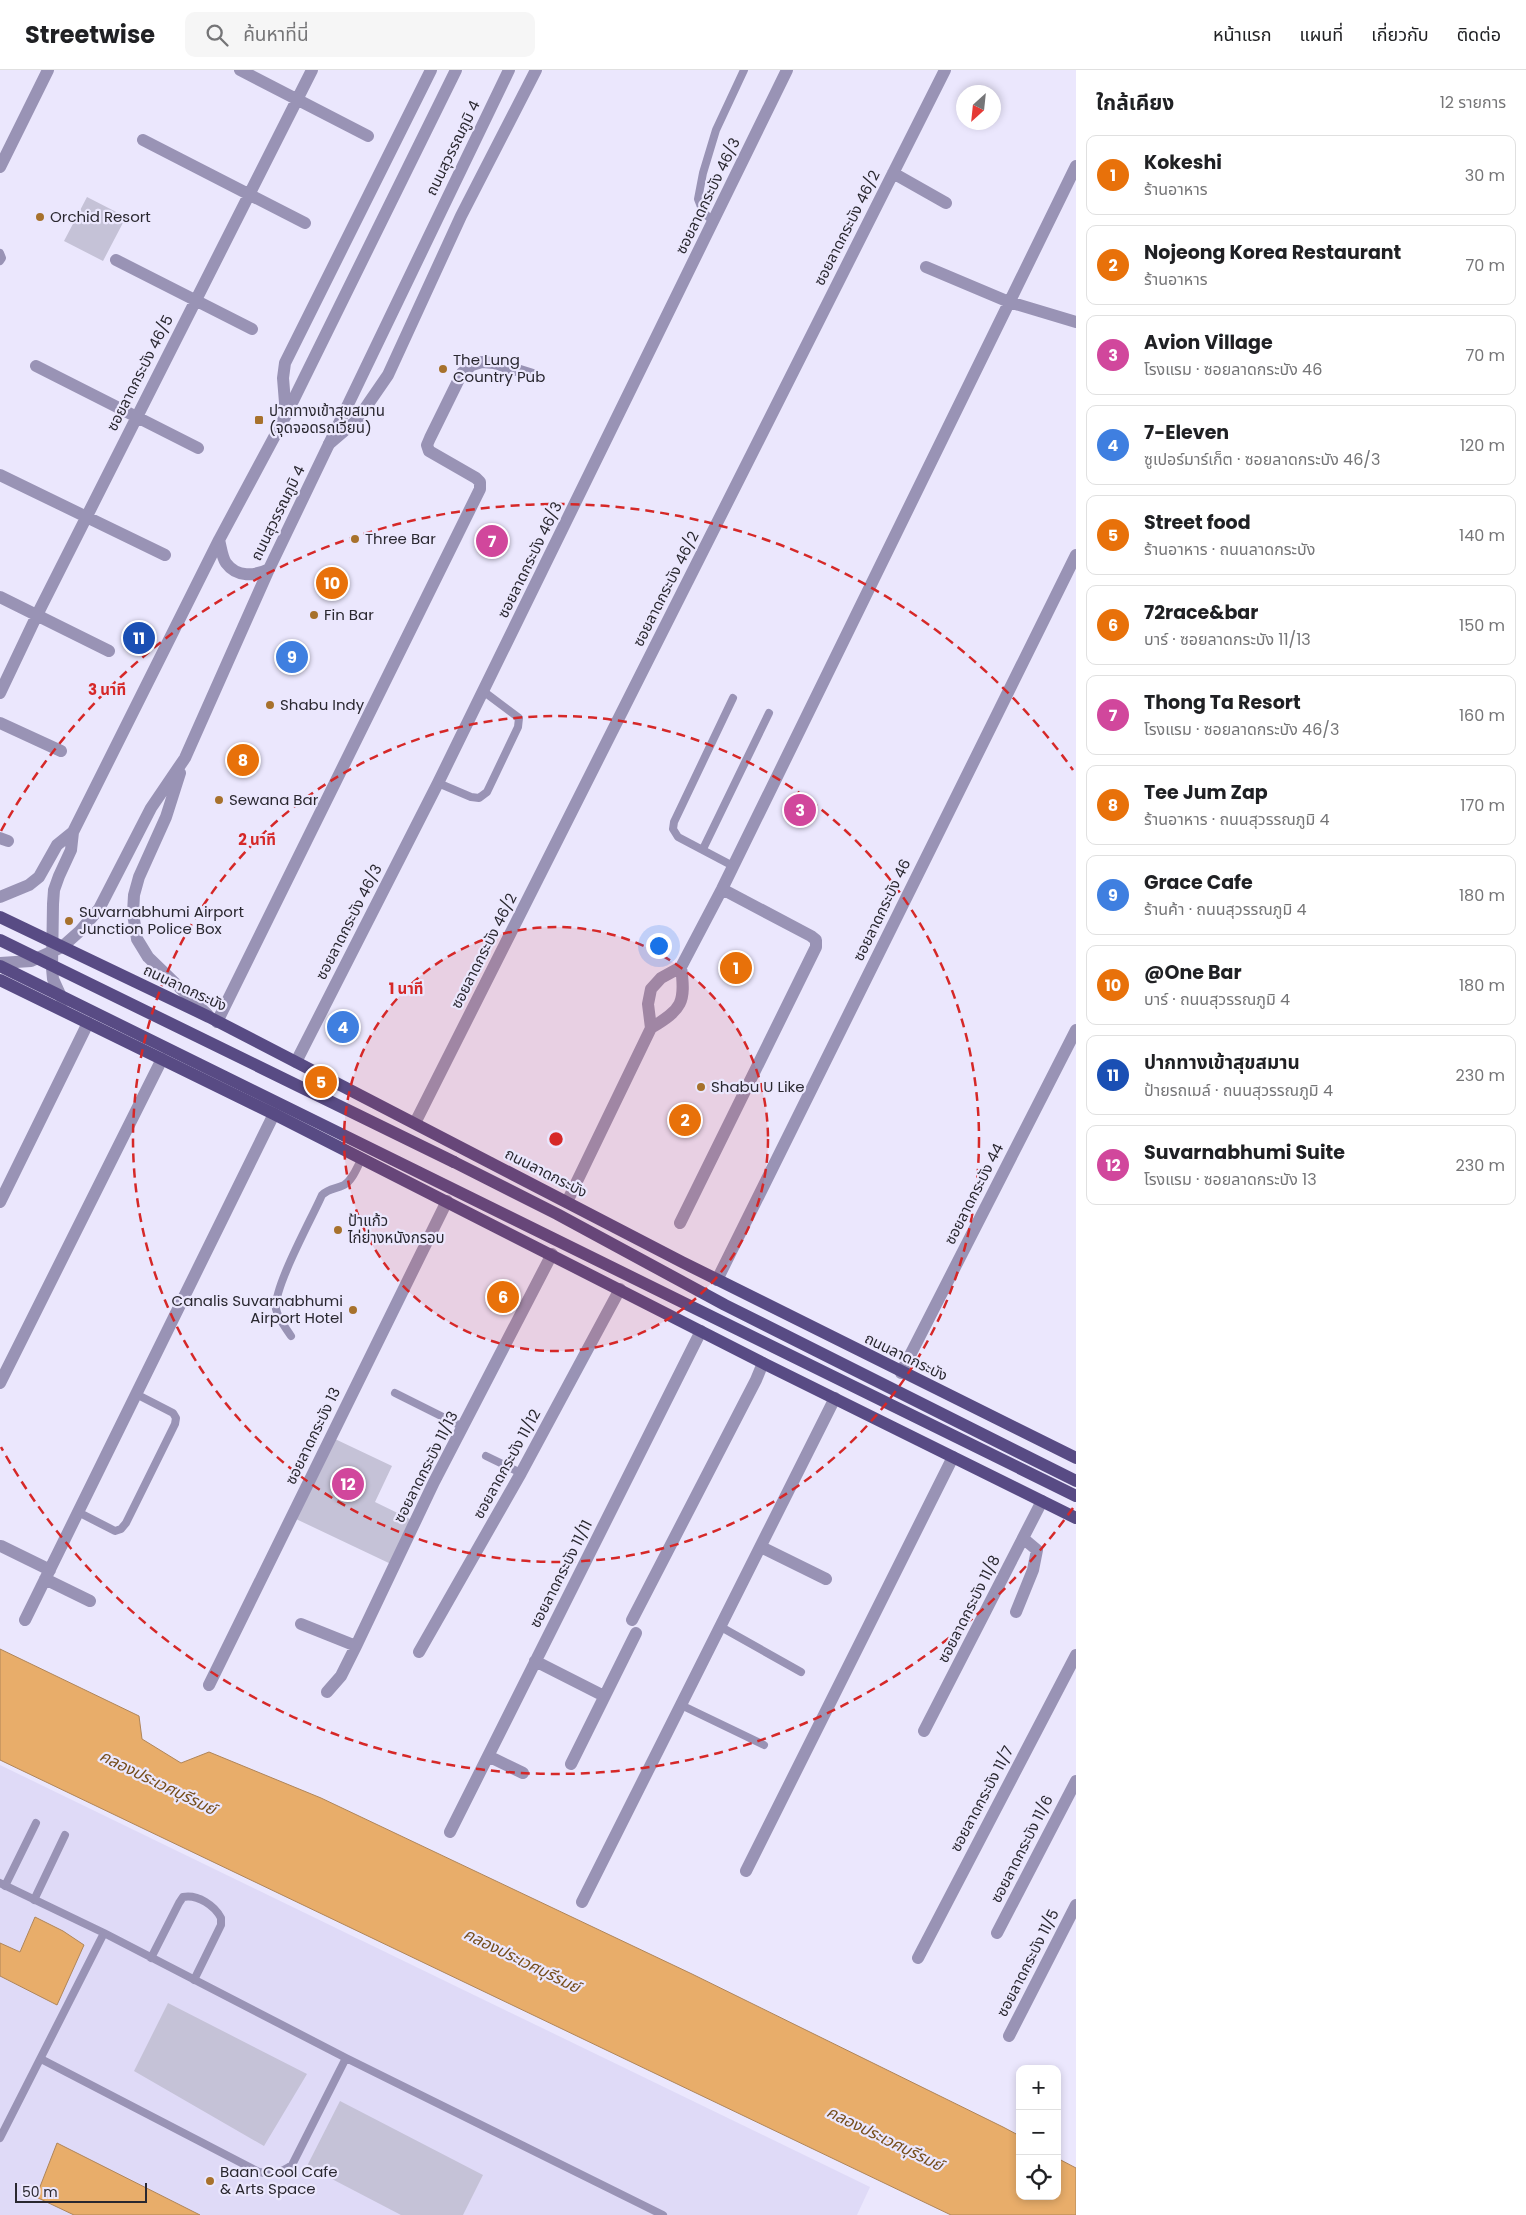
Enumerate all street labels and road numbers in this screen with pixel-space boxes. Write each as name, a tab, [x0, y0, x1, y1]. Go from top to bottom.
street label: ถนนสุวรรณภูมิ 4	[420, 97, 485, 199]
street label: ซอยลาดกระบัง 46/3	[670, 134, 745, 258]
street label: ซอยลาดกระบัง 46/2	[808, 166, 885, 289]
street label: ซอยลาดกระบัง 46/5	[101, 311, 178, 434]
street label: ถนนสุวรรณภูมิ 4	[245, 462, 310, 564]
street label: ซอยลาดกระบัง 46/3	[492, 498, 567, 622]
street label: ซอยลาดกระบัง 46/2	[627, 527, 704, 650]
street label: ซอยลาดกระบัง 46	[848, 855, 915, 964]
street label: ซอยลาดกระบัง 46/3	[310, 860, 387, 983]
street label: ซอยลาดกระบัง 46/2	[445, 889, 522, 1012]
street label: ถนนลาดกระบัง	[140, 959, 230, 1016]
street label: ซอยลาดกระบัง 44	[939, 1139, 1008, 1248]
street label: ถนนลาดกระบัง	[501, 1143, 591, 1202]
street label: ถนนลาดกระบัง	[861, 1327, 951, 1386]
street label: ซอยลาดกระบัง 13	[280, 1384, 345, 1488]
street label: ซอยลาดกระบัง 11/12	[468, 1405, 545, 1522]
street label: ซอยลาดกระบัง 11/13	[388, 1407, 463, 1526]
street label: ซอยลาดกระบัง 11/11	[524, 1516, 597, 1631]
street label: ซอยลาดกระบัง 11/8	[932, 1551, 1005, 1666]
street label: ซอยลาดกระบัง 11/7	[945, 1742, 1018, 1855]
street label: ซอยลาดกระบัง 11/6	[985, 1791, 1058, 1906]
street label: ซอยลาดกระบัง 11/5	[991, 1905, 1064, 2020]

